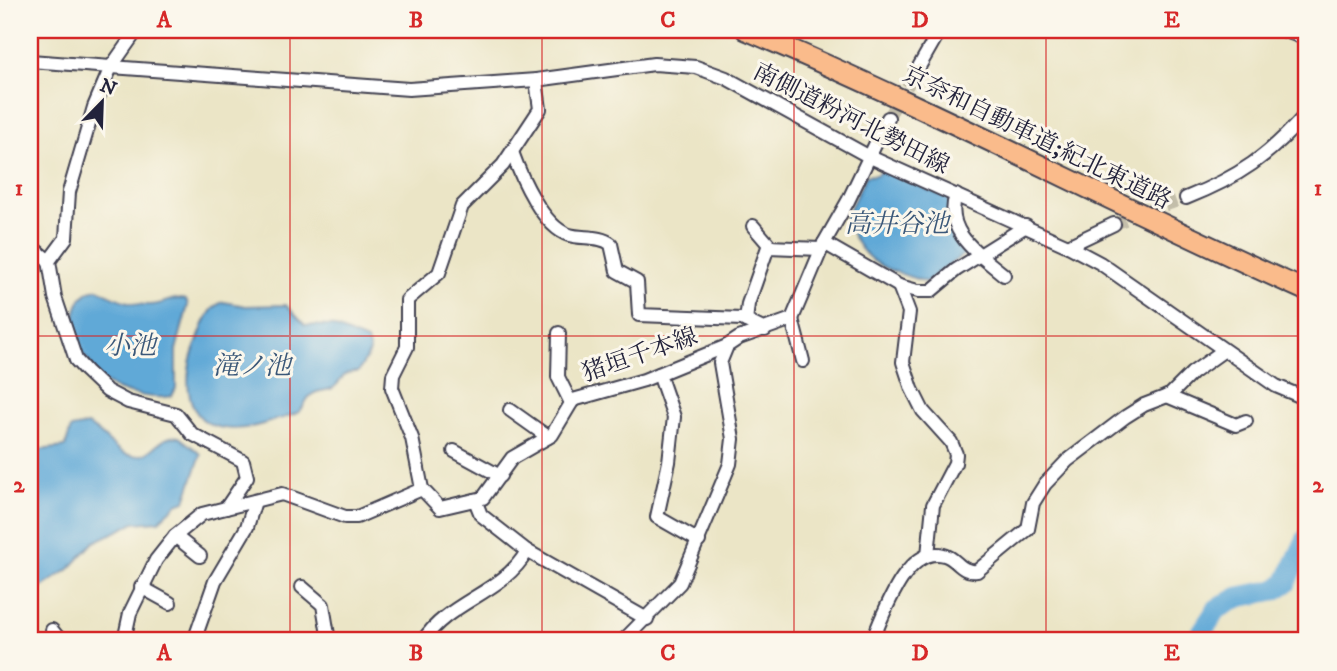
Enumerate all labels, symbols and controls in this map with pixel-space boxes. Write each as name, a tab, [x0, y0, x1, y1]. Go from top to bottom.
text: A	[156, 6, 173, 35]
text: B	[409, 6, 423, 35]
text: C	[660, 6, 676, 35]
text: D	[911, 6, 929, 35]
text: E	[1164, 6, 1180, 35]
street label: 南側道粉河北勢田線	[748, 57, 954, 181]
street label: 京奈和自動車道;紀北東道路	[898, 60, 1176, 216]
north arrow	[66, 66, 136, 136]
text: N	[96, 74, 120, 102]
text: 1	[15, 174, 23, 203]
text: 1	[1314, 174, 1322, 203]
water label: 高井谷池	[845, 208, 952, 241]
street label: 猪垣千本線	[578, 321, 702, 389]
water label: 小池	[104, 330, 159, 363]
water label: 滝ノ池	[213, 350, 294, 383]
text: 2	[13, 471, 25, 500]
text: 2	[1312, 471, 1324, 500]
text: A	[156, 639, 173, 668]
text: B	[409, 639, 423, 668]
text: C	[660, 639, 676, 668]
text: D	[911, 639, 929, 668]
text: E	[1164, 639, 1180, 668]

